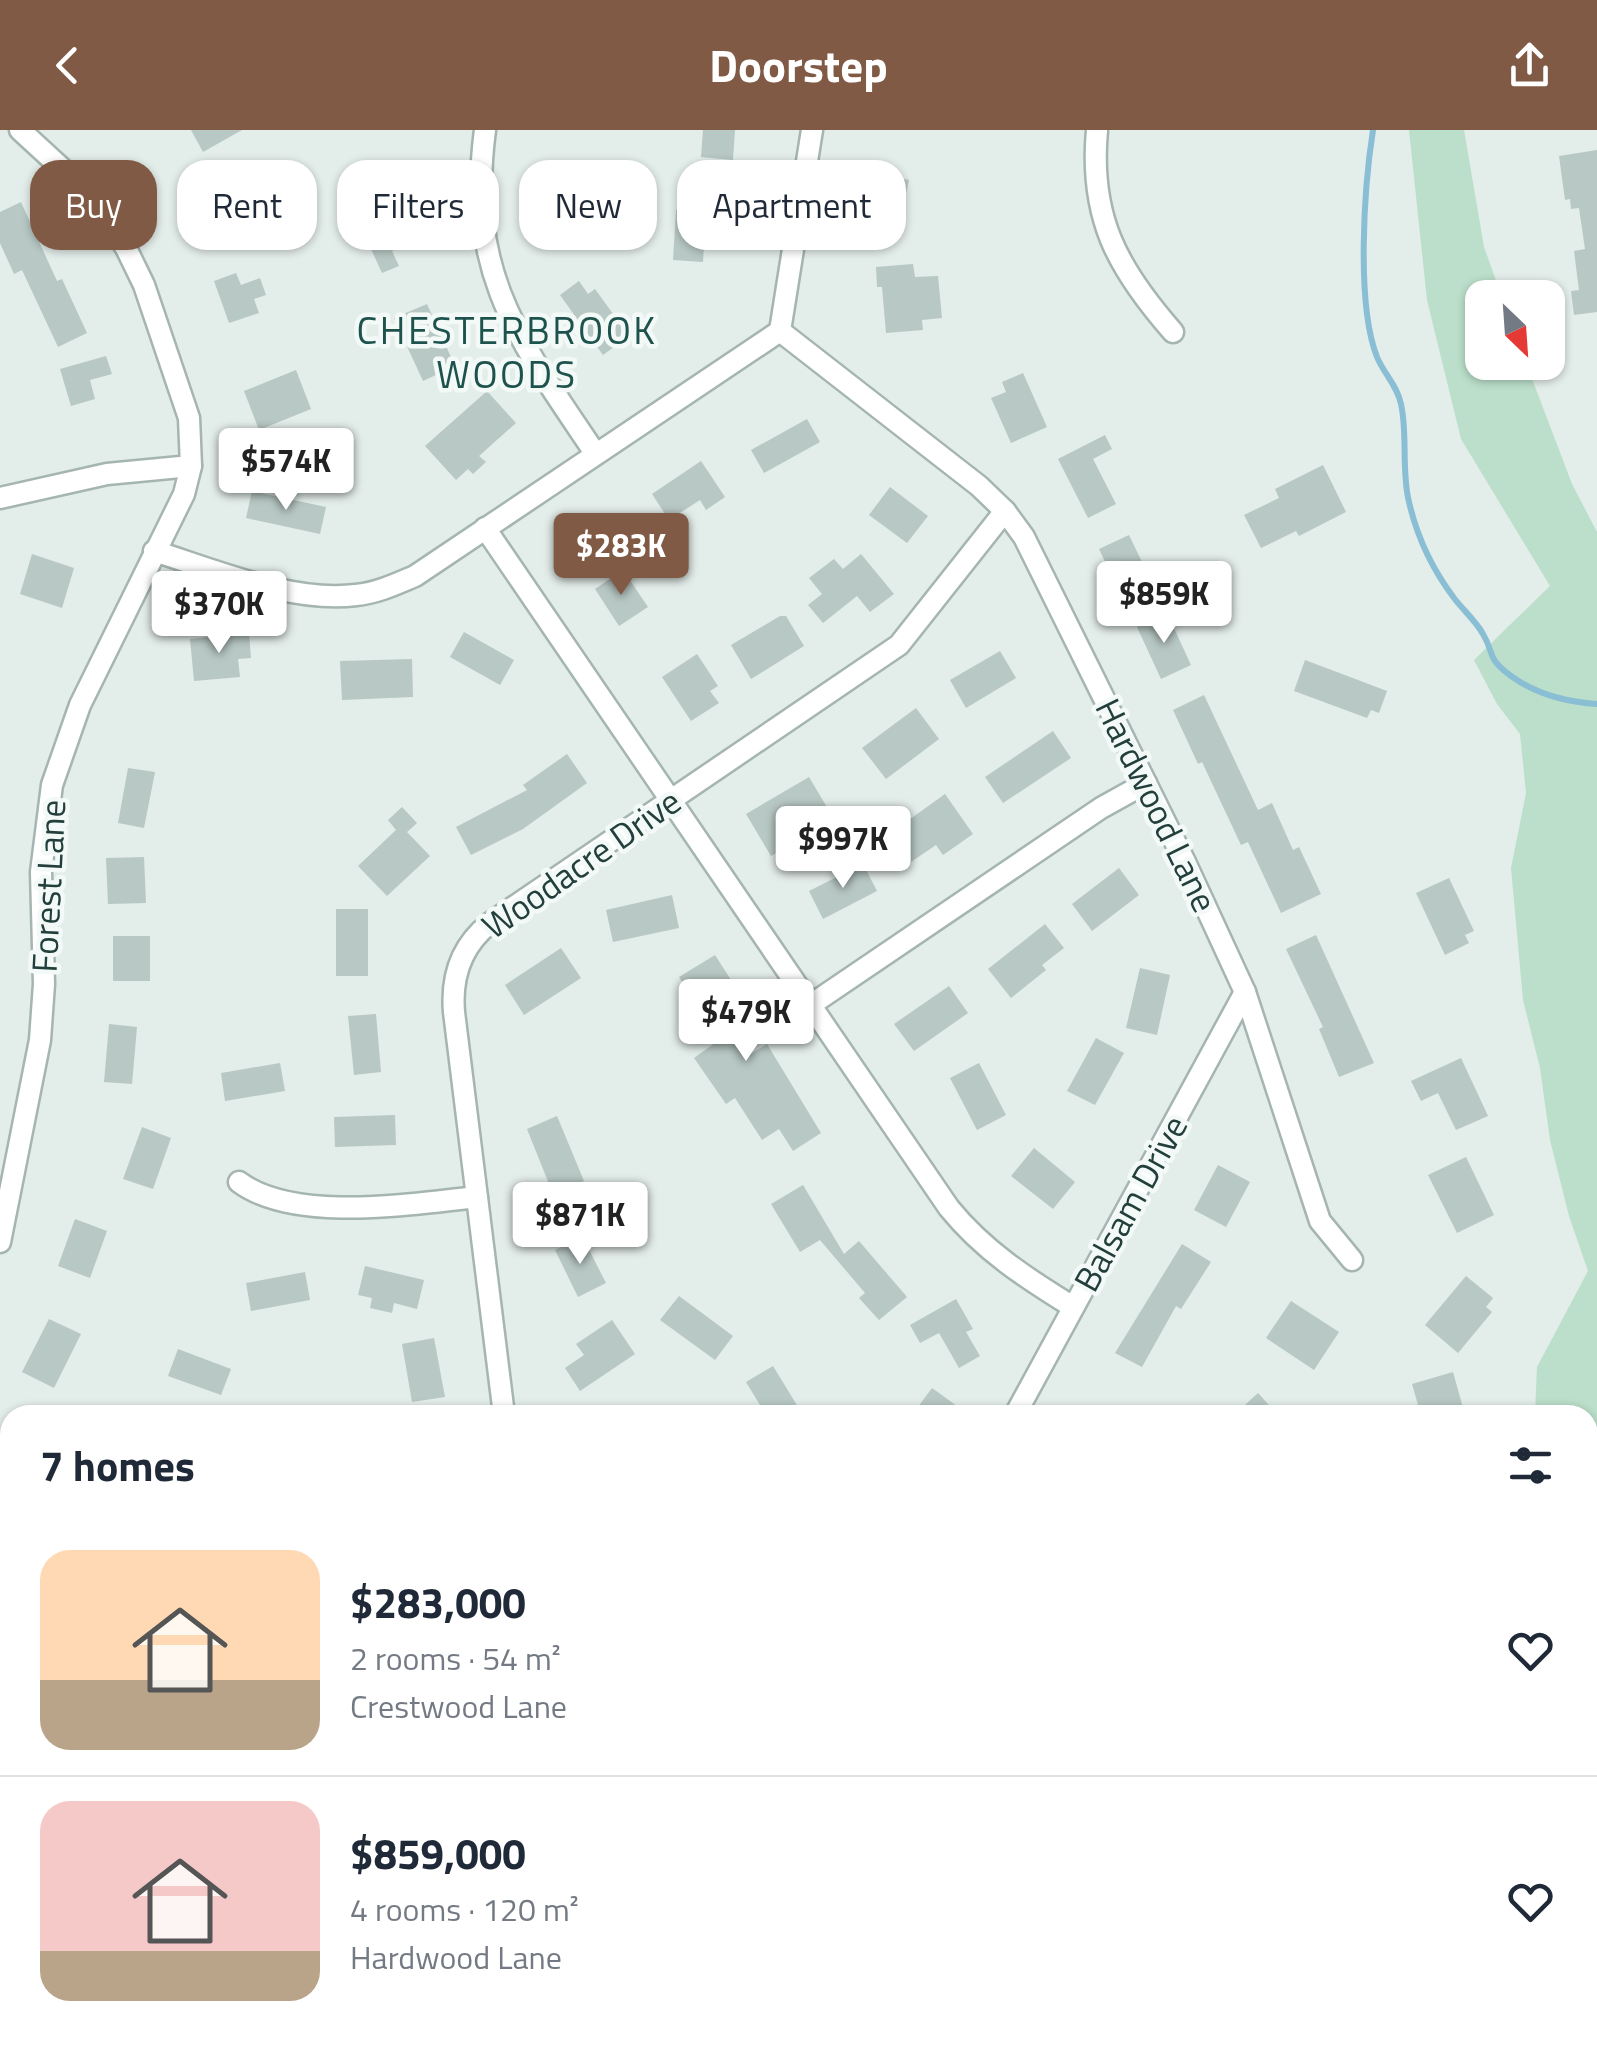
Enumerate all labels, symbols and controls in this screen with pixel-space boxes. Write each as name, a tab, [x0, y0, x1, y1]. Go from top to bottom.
text: Doorstep	[709, 31, 888, 99]
icon: back	[40, 38, 95, 93]
icon: share	[1502, 38, 1557, 93]
chip: Buy	[30, 160, 157, 250]
chip: Rent	[177, 160, 317, 250]
chip: Filters	[337, 160, 499, 250]
chip: New	[519, 160, 657, 250]
chip: Apartment	[677, 160, 906, 250]
north arrow	[1465, 280, 1565, 380]
map controls	[1465, 280, 1565, 380]
district label: CHESTERBROOK WOODS	[357, 301, 657, 403]
pin: $574K	[216, 428, 356, 513]
text: $574K	[241, 436, 331, 484]
pin: $283K	[551, 513, 691, 598]
text: $283K	[576, 521, 666, 569]
pin: $859K	[1094, 561, 1234, 646]
text: $859K	[1119, 569, 1209, 617]
pin: $370K	[149, 571, 289, 656]
text: $370K	[174, 579, 264, 627]
street label: Hardwood Lane	[1082, 689, 1232, 921]
street label: Woodacre Drive	[470, 774, 692, 952]
street label: Forest Lane	[17, 798, 79, 974]
pin: $997K	[773, 806, 913, 891]
text: $997K	[798, 814, 888, 862]
pin: $479K	[676, 979, 816, 1064]
text: $479K	[701, 987, 791, 1035]
street label: Balsam Drive	[1059, 1105, 1201, 1301]
pin: $871K	[510, 1182, 650, 1267]
text: $871K	[535, 1190, 625, 1238]
text: 7 homes	[40, 1433, 195, 1497]
icon: filters	[1503, 1438, 1558, 1493]
text: $283,000	[350, 1570, 526, 1634]
icon: home	[120, 1590, 240, 1710]
icon: heart	[1503, 1623, 1558, 1678]
text: 2 rooms · 54 m²	[350, 1634, 561, 1682]
text: Crestwood Lane	[350, 1682, 567, 1730]
text: $859,000	[350, 1821, 526, 1885]
icon: home	[120, 1841, 240, 1961]
icon: heart	[1503, 1874, 1558, 1929]
text: 4 rooms · 120 m²	[350, 1885, 579, 1933]
text: Hardwood Lane	[350, 1933, 562, 1981]

